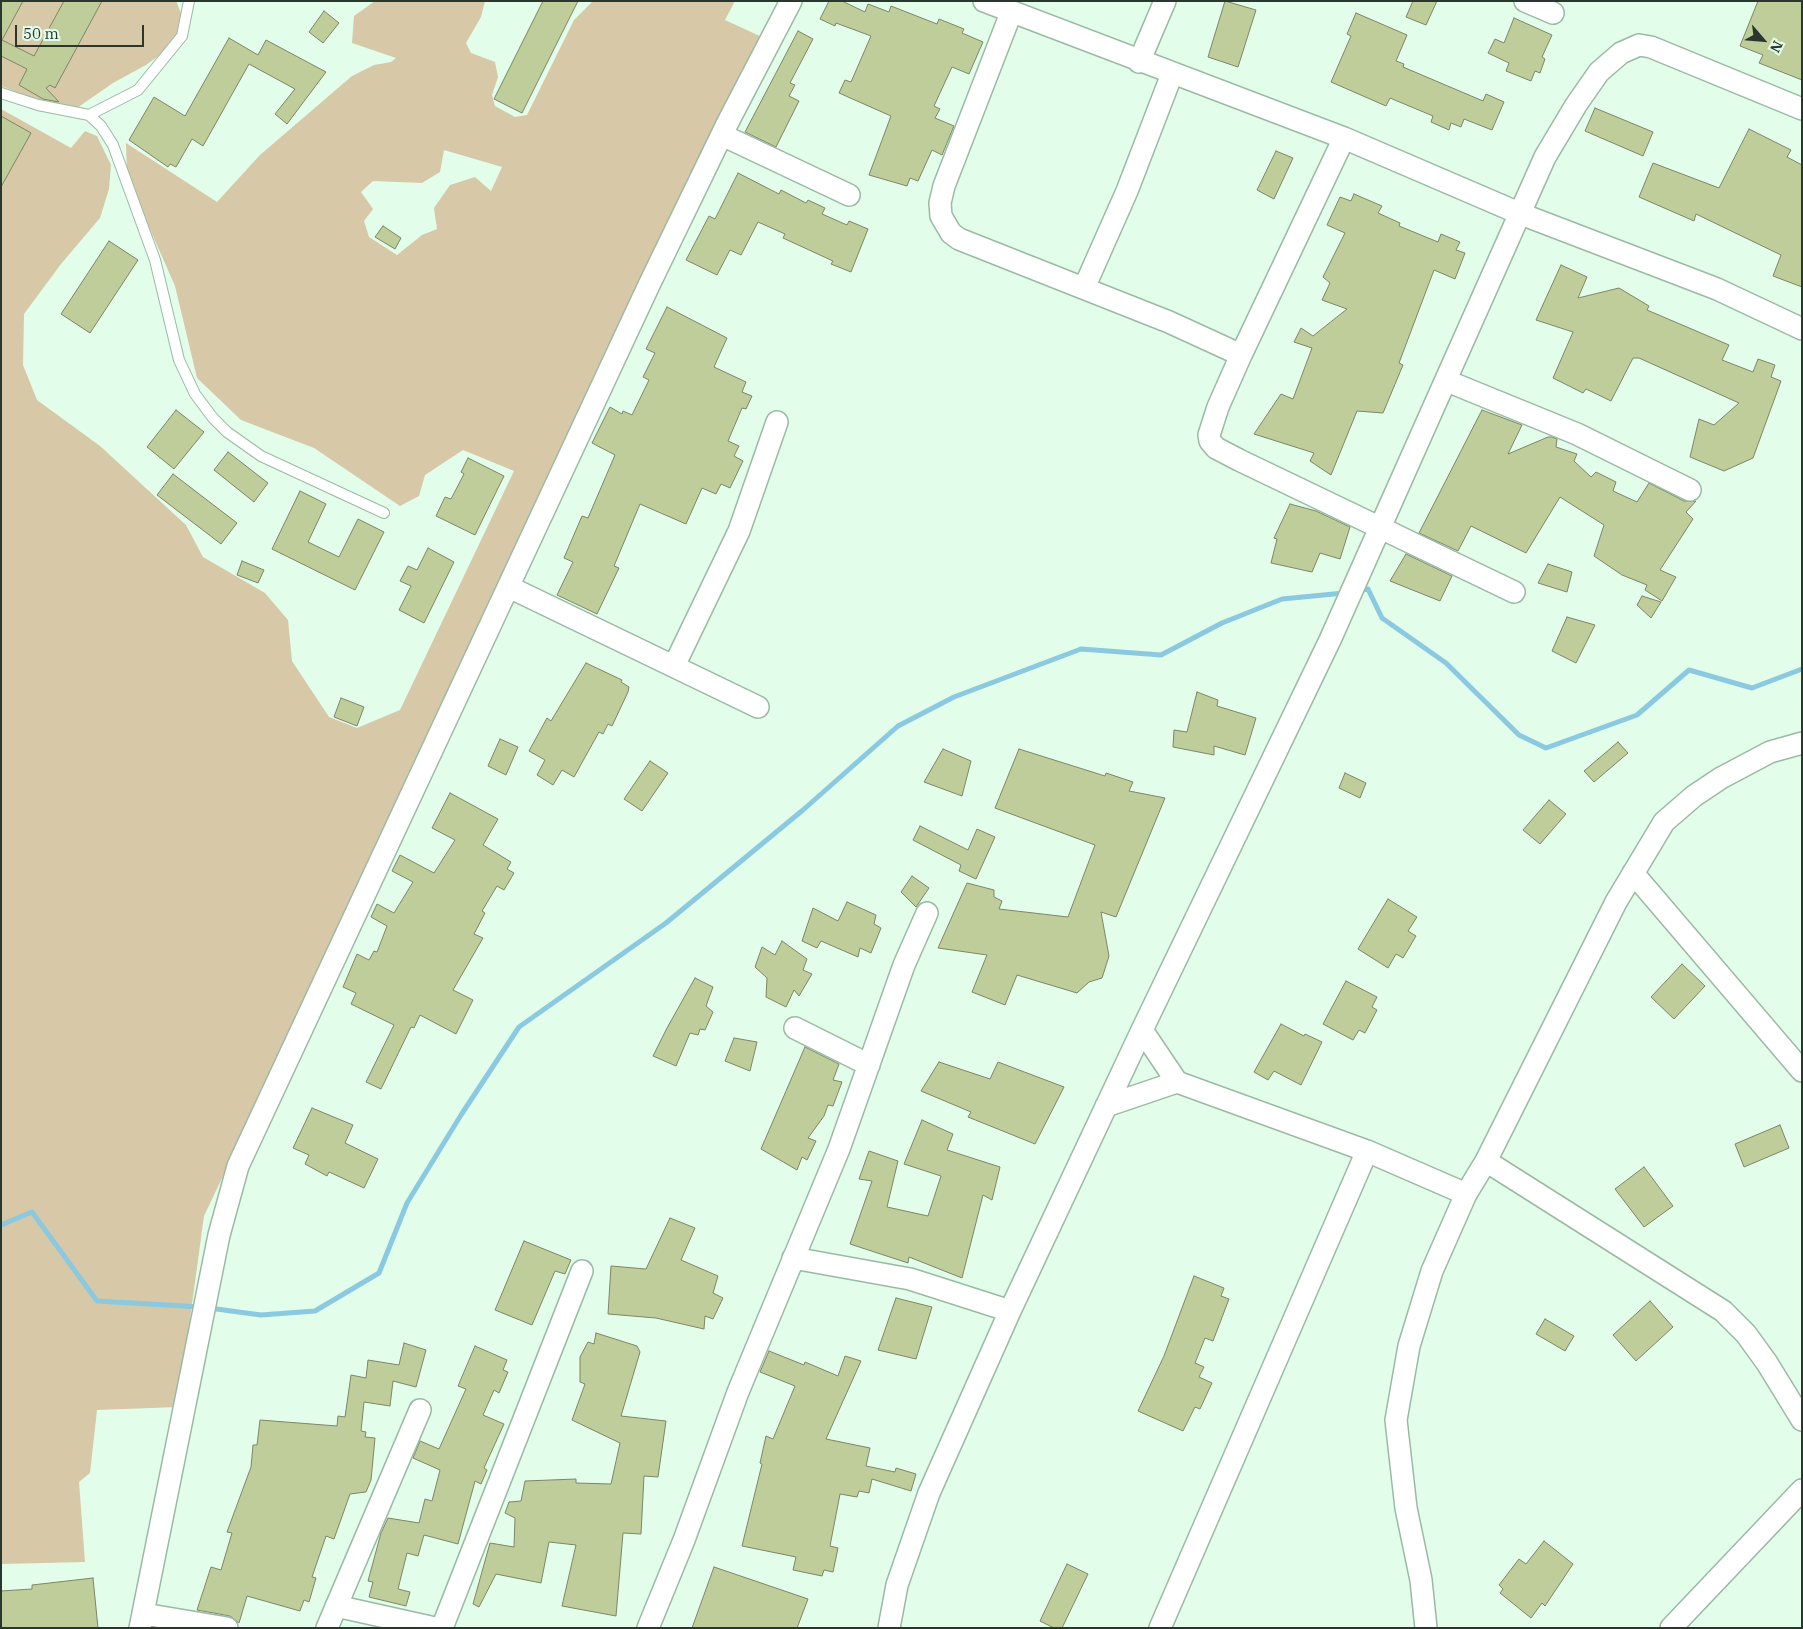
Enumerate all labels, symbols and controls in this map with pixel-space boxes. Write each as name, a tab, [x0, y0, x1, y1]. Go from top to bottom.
scale bar	[18, 15, 146, 47]
north arrow	[1738, 15, 1788, 65]
text: 50 m	[23, 24, 59, 43]
text: N	[1766, 38, 1787, 56]

